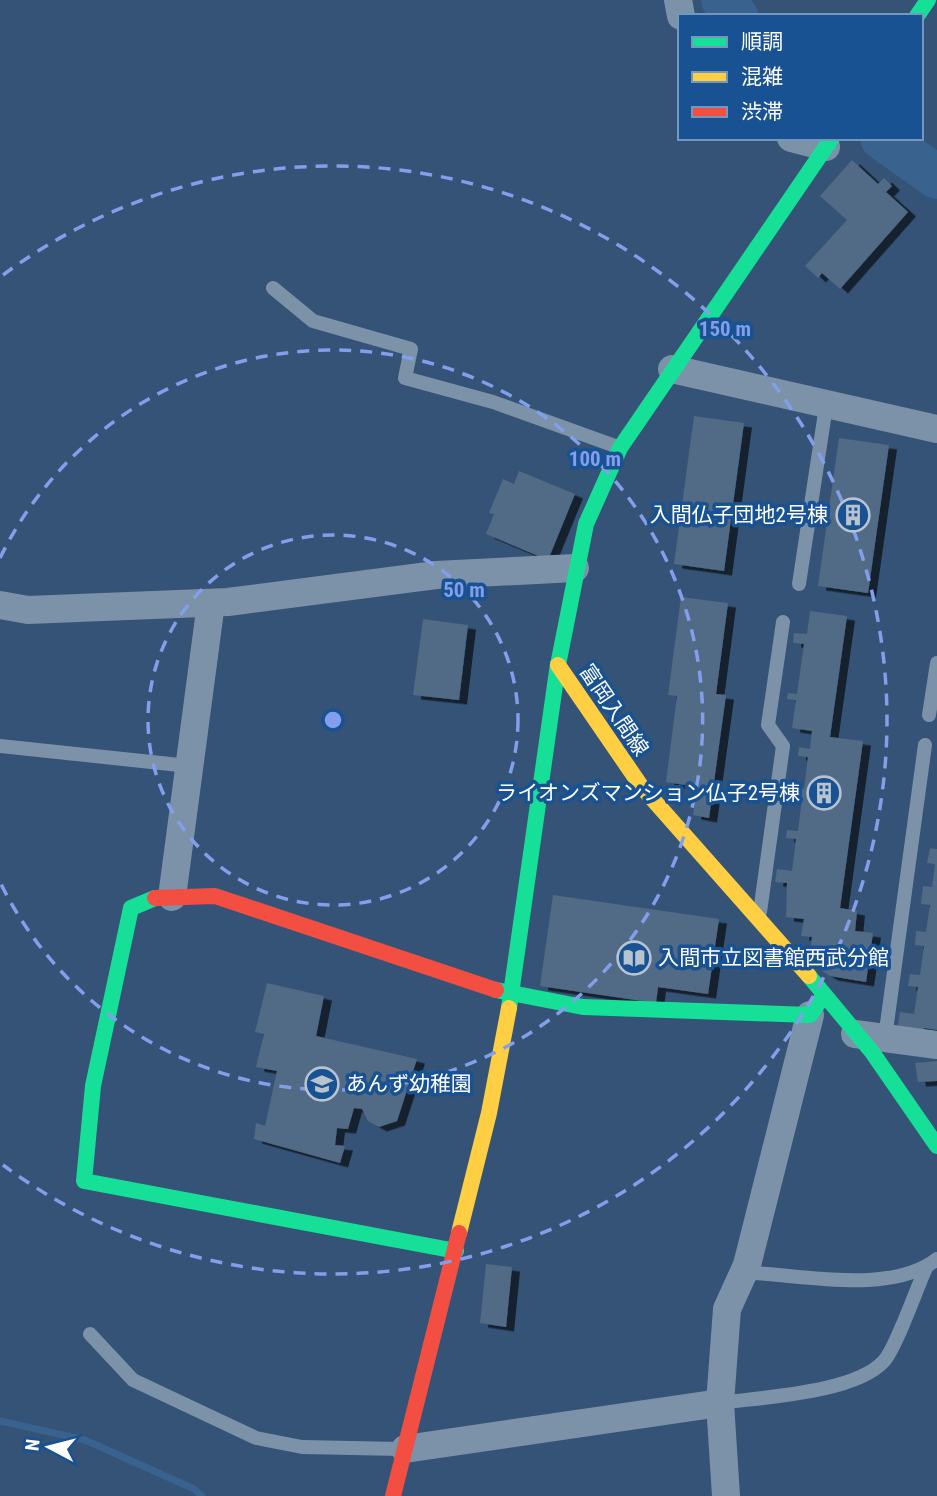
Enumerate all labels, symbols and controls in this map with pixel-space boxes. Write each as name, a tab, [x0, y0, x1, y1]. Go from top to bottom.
legend	[678, 14, 923, 140]
text: 順調	[741, 30, 783, 54]
text: 混雑	[741, 65, 783, 89]
text: 渋滞	[741, 100, 783, 124]
text: 150 m	[699, 317, 751, 341]
text: 100 m	[569, 447, 621, 471]
building icon: 入間仏子団地2号棟	[834, 496, 872, 534]
place label: 入間仏子団地2号棟	[650, 503, 828, 527]
text: 50 m	[443, 578, 485, 602]
street label: 富岡入間線	[575, 660, 653, 760]
centre of rings	[321, 708, 345, 732]
building icon: ライオンズマンション仏子2号棟	[805, 774, 843, 812]
place label: ライオンズマンション仏子2号棟	[496, 781, 800, 805]
library icon: 入間市立図書館西武分館	[615, 939, 653, 977]
place label: 入間市立図書館西武分館	[658, 946, 889, 970]
school or university icon: あんず幼稚園	[303, 1065, 341, 1103]
place label: あんず幼稚園	[346, 1072, 472, 1096]
north arrow	[14, 1412, 84, 1482]
text: N	[20, 1438, 45, 1452]

